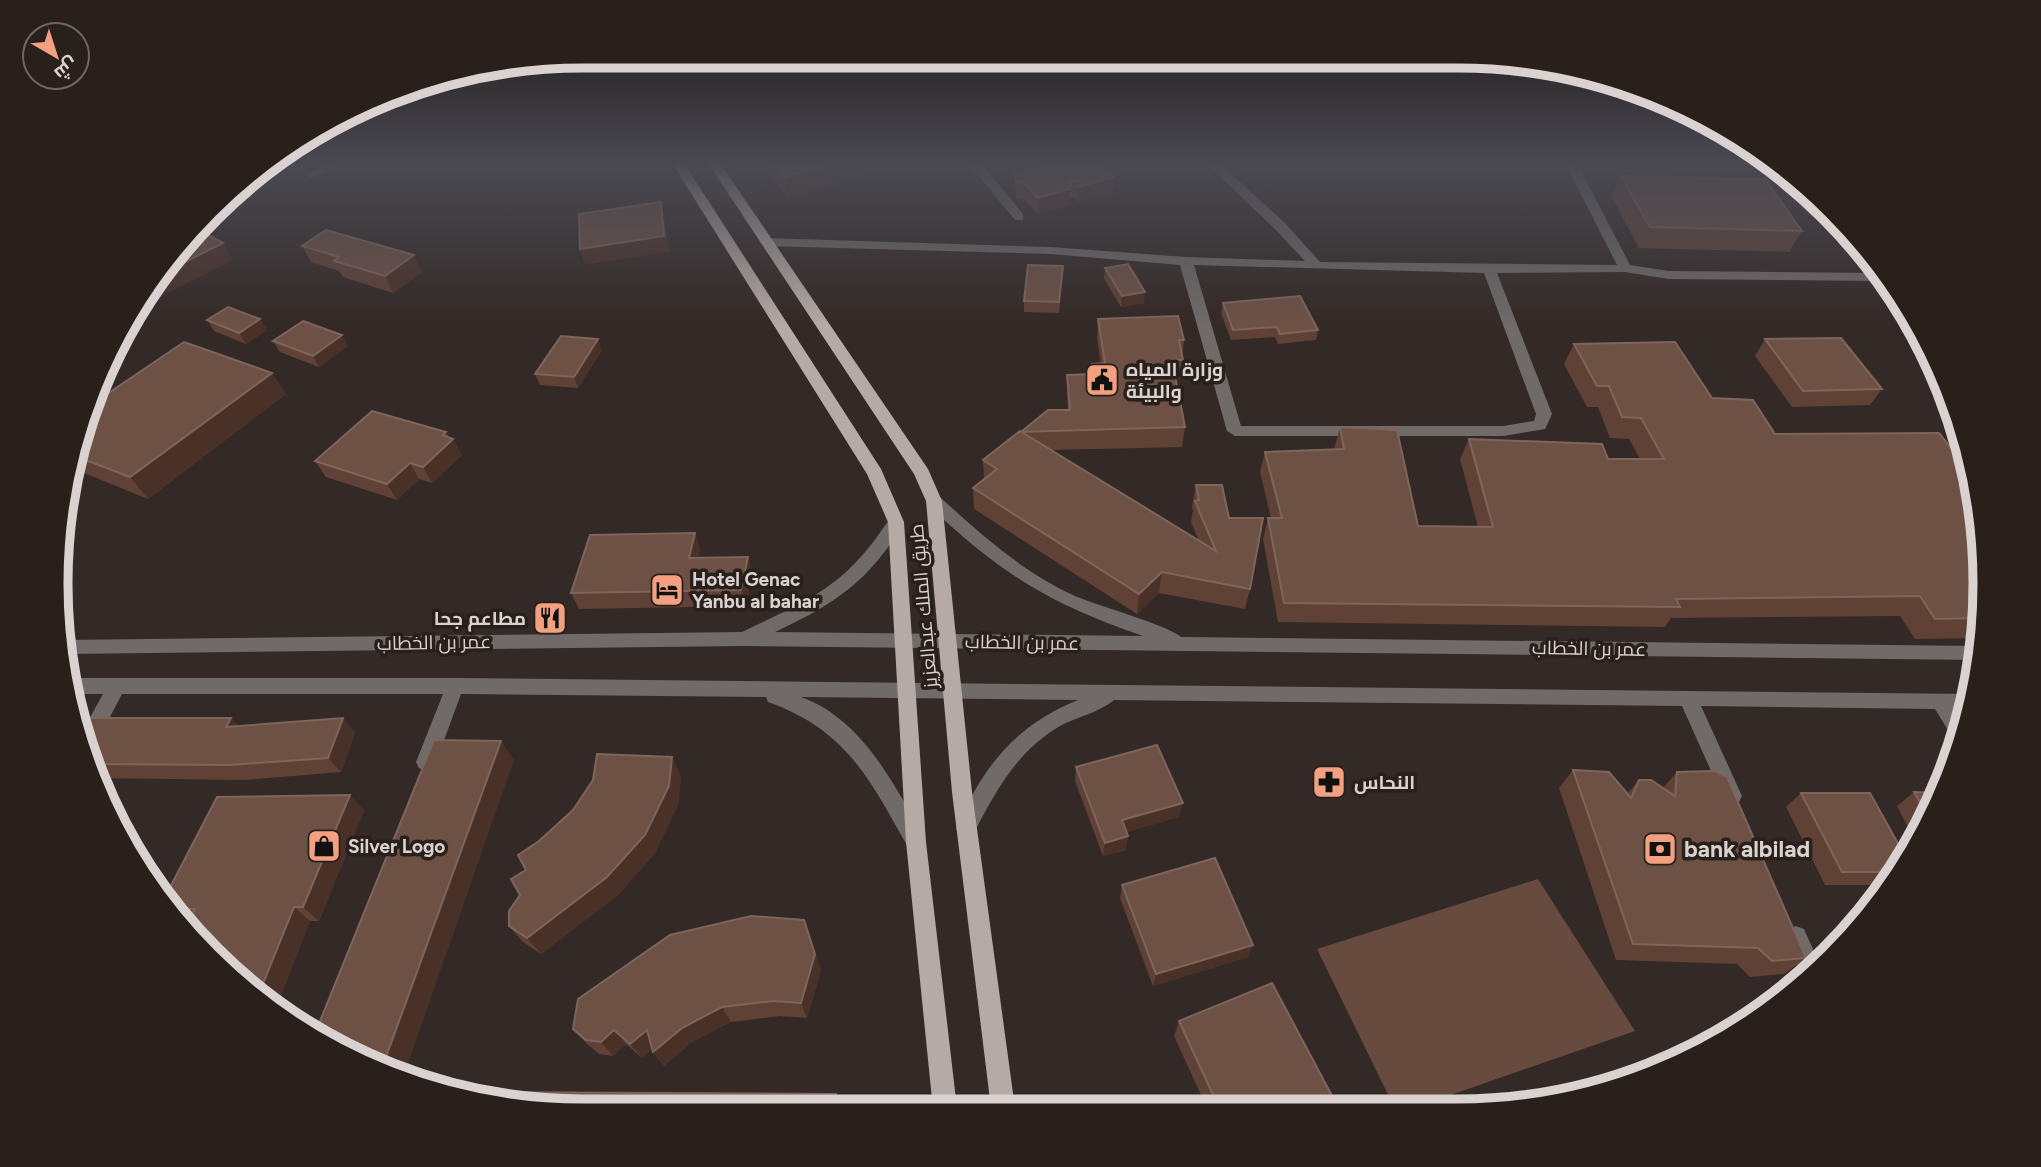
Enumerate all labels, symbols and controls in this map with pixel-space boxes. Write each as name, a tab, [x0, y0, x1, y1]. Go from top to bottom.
north arrow	[21, 21, 91, 91]
text: ش	[50, 52, 83, 85]
place label: وزارة المياه والبيئة	[1126, 358, 1223, 403]
public building icon: وزارة المياه والبيئة	[1083, 361, 1121, 399]
street label: طريق الملك عبدالعزيز	[905, 523, 943, 690]
place label: Hotel Genac Yanbu al bahar	[692, 568, 819, 613]
hotel icon: Hotel Genac Yanbu al bahar	[648, 571, 686, 609]
restaurant icon: مطاعم جحا	[531, 599, 569, 637]
place label: مطاعم جحا	[434, 607, 526, 632]
street label: عمر بن الخطاب	[377, 630, 491, 655]
street label: عمر بن الخطاب	[965, 630, 1079, 655]
street label: عمر بن الخطاب	[1532, 636, 1646, 661]
pharmacy icon: النحاس	[1310, 763, 1348, 801]
place label: النحاس	[1354, 771, 1415, 794]
shop icon: Silver Logo	[305, 827, 343, 865]
bank icon: bank albilad	[1641, 830, 1679, 868]
place label: Silver Logo	[348, 835, 445, 858]
place label: bank albilad	[1684, 835, 1810, 863]

